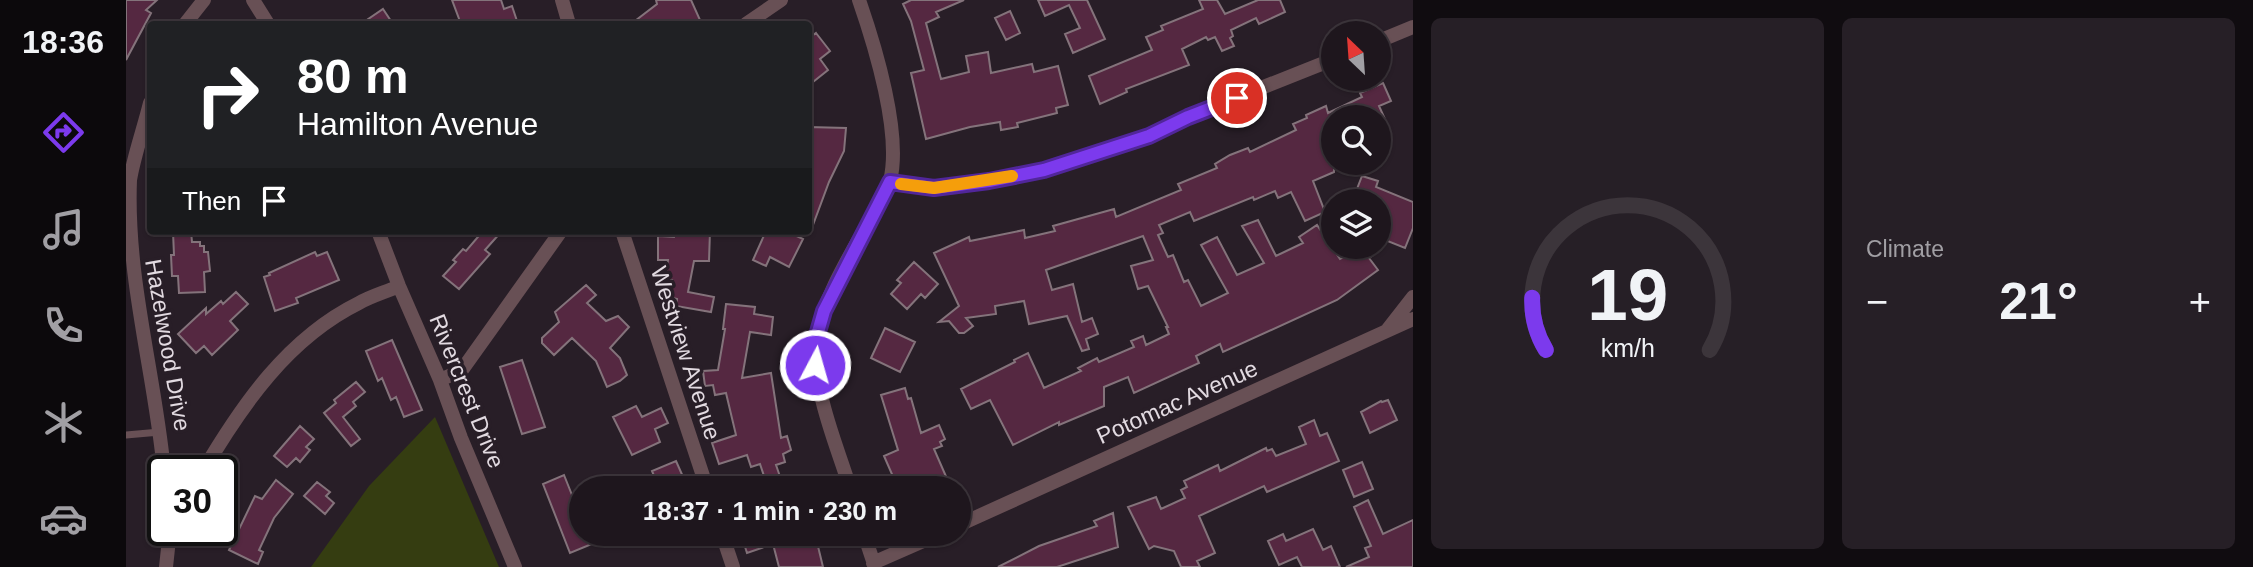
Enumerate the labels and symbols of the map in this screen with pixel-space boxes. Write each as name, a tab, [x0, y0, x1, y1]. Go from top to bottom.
north arrow	[1321, 21, 1391, 91]
pin	[1207, 68, 1267, 128]
street label: Hazelwood Drive	[140, 257, 196, 433]
street label: Westview Avenue	[646, 263, 726, 443]
street label: Rivercrest Drive	[424, 310, 510, 472]
position arrow	[778, 328, 852, 402]
street label: Potomac Avenue	[1092, 355, 1262, 449]
speed limit sign: 30	[147, 455, 238, 546]

